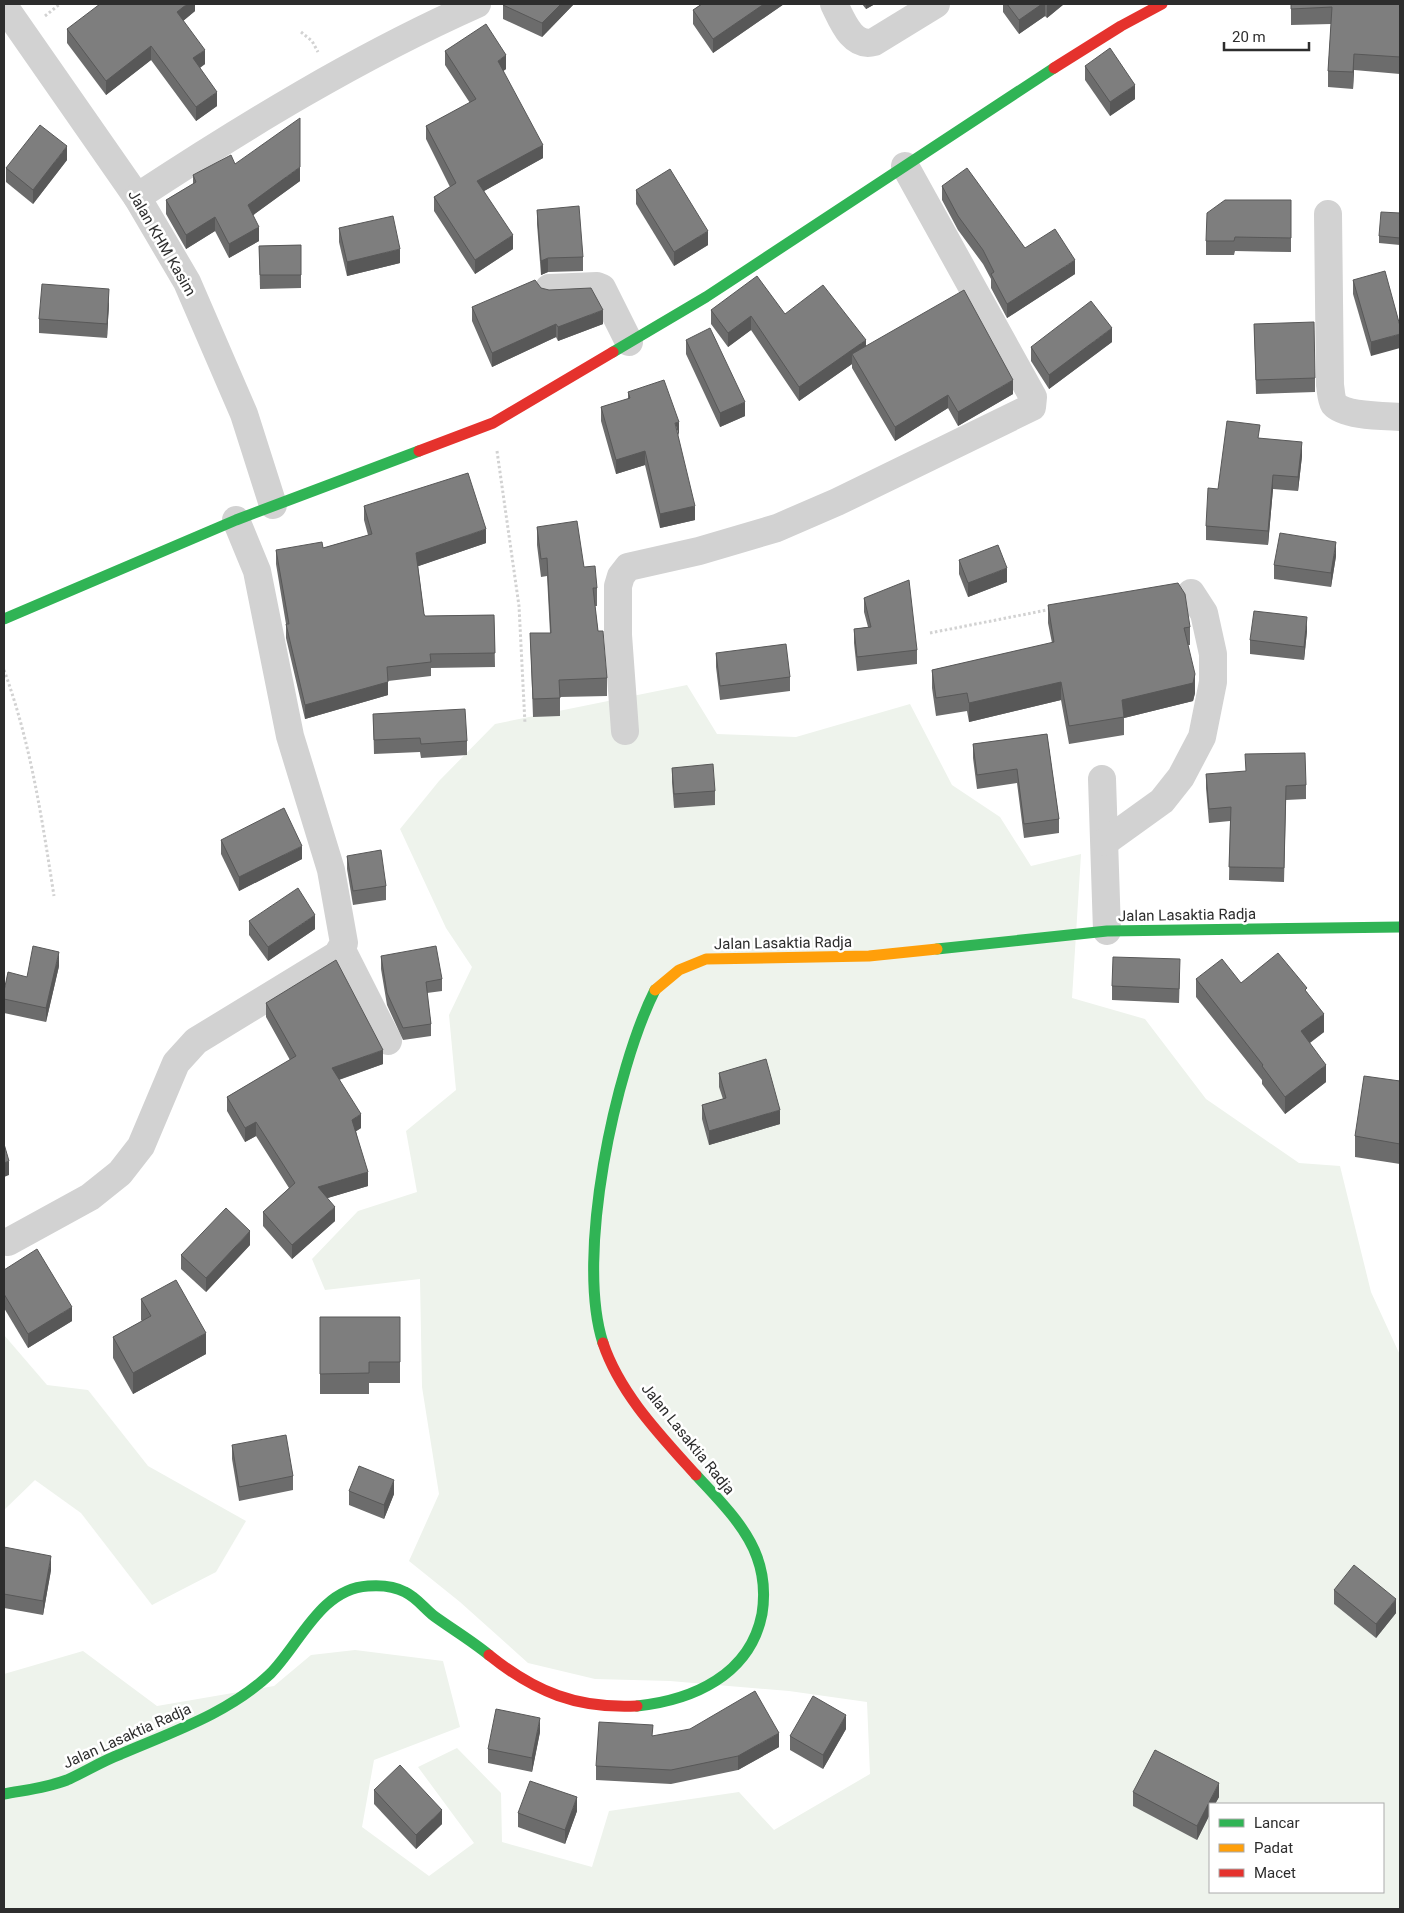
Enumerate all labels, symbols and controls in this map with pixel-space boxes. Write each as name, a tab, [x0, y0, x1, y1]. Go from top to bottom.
scale bar	[1224, 20, 1309, 52]
text: 20 m	[1232, 28, 1266, 46]
street label: Jalan KHM Kasim	[124, 187, 200, 299]
street label: Jalan Lasaktia Radja	[1118, 905, 1256, 925]
street label: Jalan Lasaktia Radja	[714, 933, 852, 953]
street label: Jalan Lasaktia Radja	[638, 1380, 738, 1498]
street label: Jalan Lasaktia Radja	[60, 1700, 194, 1772]
legend	[1209, 1803, 1384, 1893]
text: Lancar	[1254, 1814, 1300, 1832]
text: Padat	[1254, 1839, 1293, 1857]
text: Macet	[1254, 1864, 1296, 1882]

